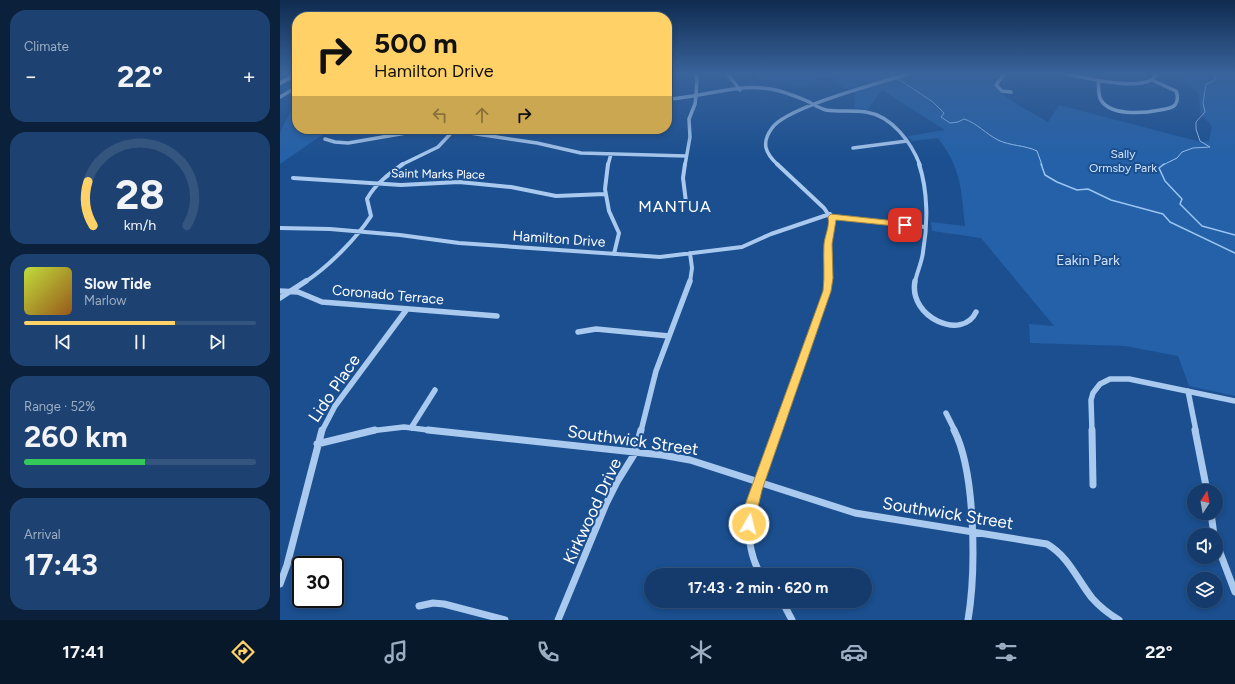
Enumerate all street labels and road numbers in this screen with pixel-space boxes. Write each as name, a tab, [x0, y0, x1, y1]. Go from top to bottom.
street label: Saint Marks Place	[391, 166, 486, 182]
street label: Hamilton Drive	[512, 227, 606, 251]
street label: Coronado Terrace	[331, 282, 445, 308]
street label: Lido Place	[304, 350, 364, 426]
street label: Southwick Street	[566, 421, 700, 459]
street label: Kirkwood Drive	[559, 455, 625, 567]
street label: Southwick Street	[881, 493, 1015, 533]

